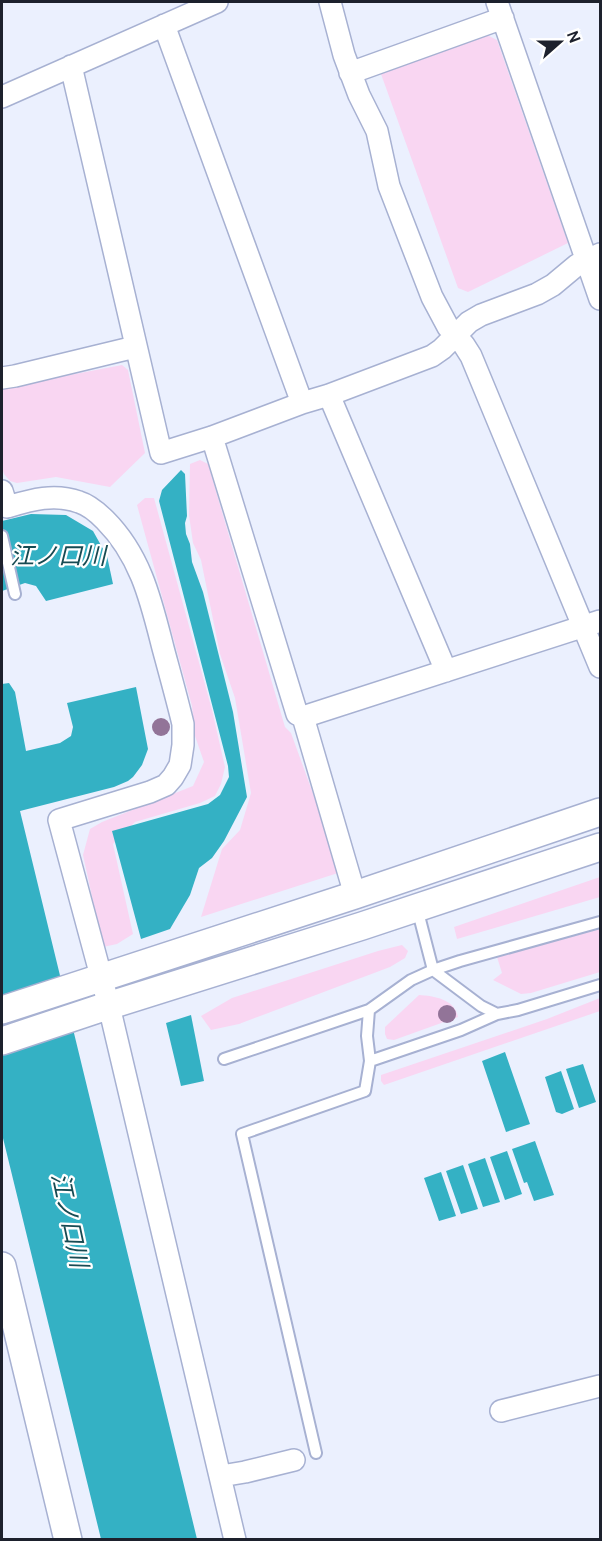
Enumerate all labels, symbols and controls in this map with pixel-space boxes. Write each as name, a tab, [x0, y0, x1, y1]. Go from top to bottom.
north arrow	[530, 12, 590, 72]
text: N	[563, 28, 584, 45]
water label: 江ノ口川	[10, 541, 109, 570]
water label: 江ノ口川	[46, 1170, 95, 1273]

